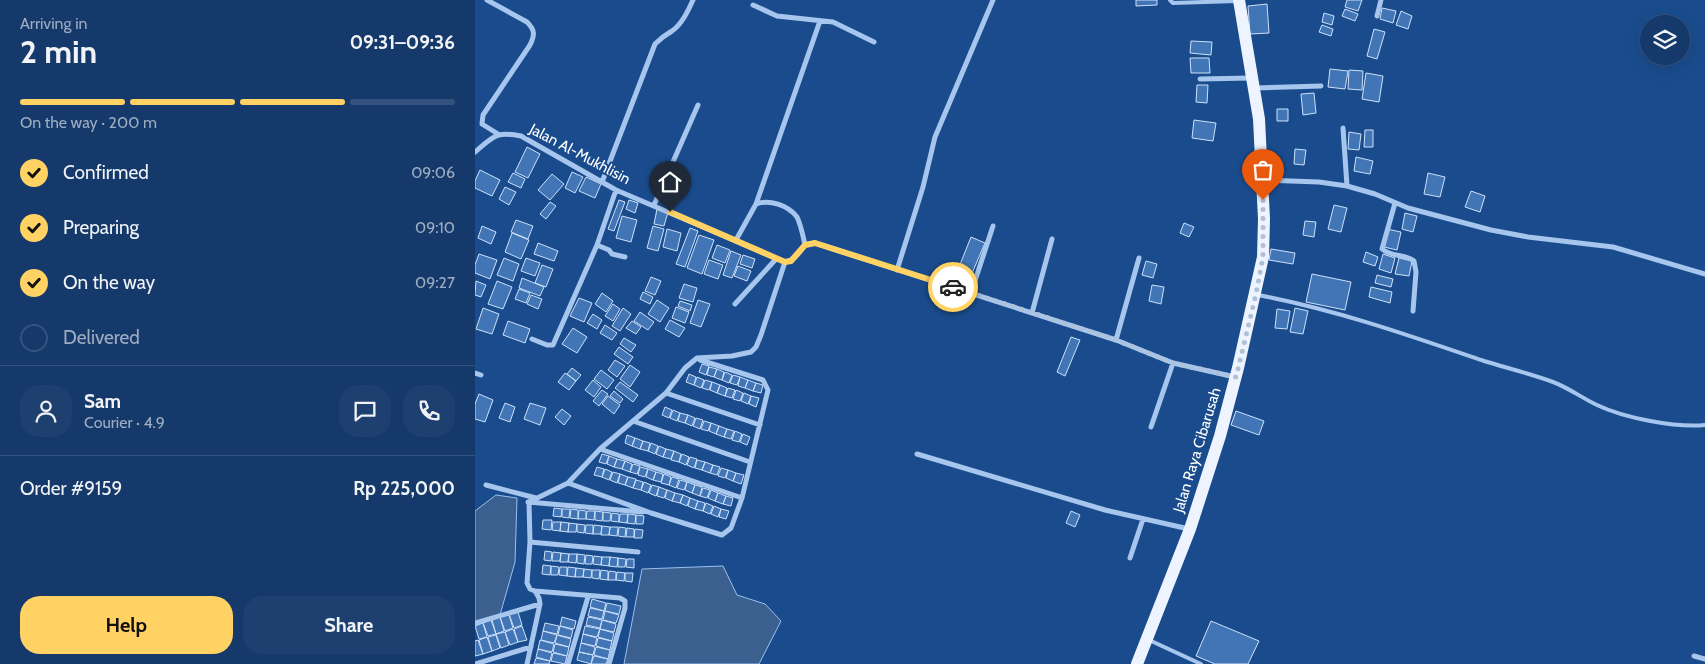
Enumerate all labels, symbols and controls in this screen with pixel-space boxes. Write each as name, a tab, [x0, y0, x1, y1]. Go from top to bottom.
text: Arriving in	[20, 14, 87, 33]
map controls	[1640, 15, 1690, 65]
button: layers	[1640, 15, 1690, 65]
text: 09:31–09:36	[350, 31, 455, 54]
text: 2 min	[20, 32, 97, 71]
text: On the way · 200 m	[20, 113, 157, 132]
street label: Jalan Al-Mukhlisin	[526, 119, 634, 188]
pin	[1242, 149, 1284, 200]
icon: bag	[1249, 156, 1277, 184]
icon: check	[20, 159, 48, 187]
text: Confirmed	[63, 161, 149, 184]
pin	[649, 161, 691, 212]
text: 09:06	[411, 163, 455, 182]
icon: home	[656, 168, 684, 196]
icon: check	[20, 214, 48, 242]
text: Preparing	[63, 216, 139, 239]
text: 09:10	[415, 218, 455, 237]
courier	[928, 262, 978, 312]
icon: check	[20, 269, 48, 297]
text: On the way	[63, 271, 155, 294]
text: 09:27	[415, 273, 455, 292]
icon: car	[939, 273, 967, 301]
text: Delivered	[63, 326, 140, 349]
button: person	[20, 385, 72, 437]
button: chat	[339, 385, 391, 437]
button: phone	[403, 385, 455, 437]
street label: Jalan Raya Cibarusah	[1169, 385, 1225, 516]
text: Sam	[84, 390, 121, 413]
text: Courier · 4.9	[84, 413, 165, 432]
text: Order #9159	[20, 477, 122, 500]
text: Rp 225,000	[353, 477, 455, 500]
button: Help	[20, 596, 233, 654]
button: Share	[243, 596, 455, 654]

